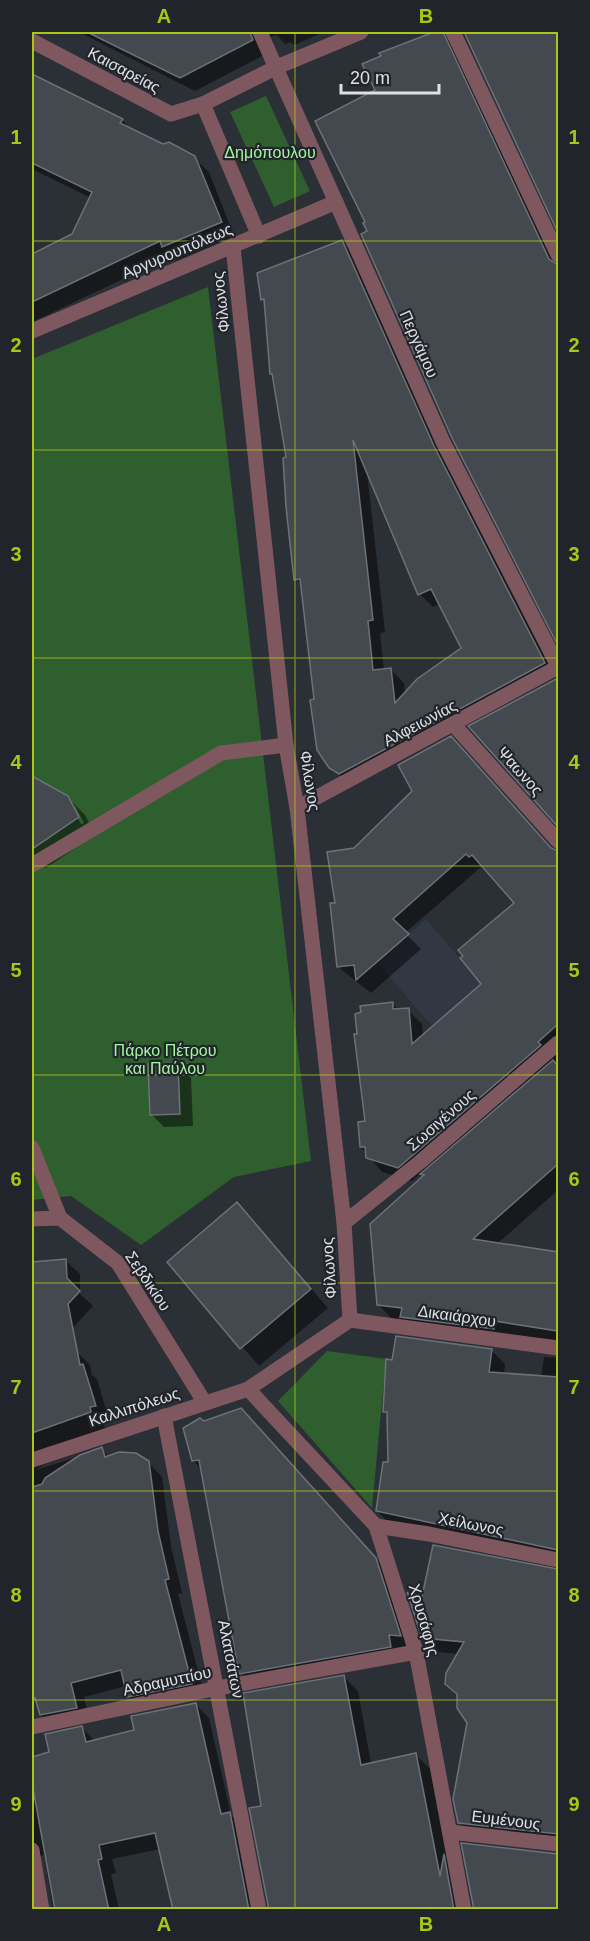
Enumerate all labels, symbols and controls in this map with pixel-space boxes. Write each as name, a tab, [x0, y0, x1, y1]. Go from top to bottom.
text: A	[157, 5, 171, 27]
text: B	[419, 5, 433, 27]
street label: Καισαρείας	[85, 44, 163, 96]
scale bar	[341, 57, 438, 95]
text: 20 m	[350, 68, 390, 88]
text: 1	[10, 126, 22, 148]
text: 1	[568, 126, 580, 148]
park label: Δημόπουλου	[224, 144, 316, 161]
street label: Αργυρουπόλεως	[119, 220, 235, 282]
street label: Φίλωνος	[209, 270, 233, 333]
street label: Περγάμου	[397, 308, 441, 380]
text: 2	[10, 334, 22, 356]
text: 2	[568, 334, 580, 356]
text: 3	[10, 543, 22, 565]
text: 3	[568, 543, 580, 565]
street label: Αλφειωνίας	[380, 696, 460, 749]
street label: Ψαωνος	[494, 743, 546, 799]
street label: Φίλωνος	[297, 749, 323, 813]
text: 4	[10, 751, 22, 773]
text: 4	[568, 751, 580, 773]
text: 5	[10, 959, 22, 981]
text: 5	[568, 959, 580, 981]
park label: Πάρκο Πέτρου και Παύλου	[114, 1042, 216, 1077]
street label: Σωσιγένους	[404, 1086, 479, 1154]
text: 6	[10, 1168, 22, 1190]
text: 6	[568, 1168, 580, 1190]
street label: Φίλωνος	[318, 1237, 340, 1299]
street label: Σεβδικίου	[122, 1248, 174, 1314]
street label: Δικαιάρχου	[417, 1302, 497, 1330]
text: 7	[10, 1376, 22, 1398]
text: 7	[568, 1376, 580, 1398]
street label: Καλλιπόλεως	[87, 1384, 182, 1430]
street label: Χείλωνος	[437, 1509, 505, 1539]
street label: Χρυσάφης	[406, 1582, 443, 1658]
text: 8	[10, 1584, 22, 1606]
text: 8	[568, 1584, 580, 1606]
street label: Αλατσάτων	[215, 1618, 247, 1700]
street label: Αδραμυττίου	[121, 1663, 213, 1699]
text: 9	[10, 1793, 22, 1815]
text: 9	[568, 1793, 580, 1815]
street label: Ευμένους	[471, 1807, 542, 1833]
text: A	[157, 1913, 171, 1935]
text: B	[419, 1913, 433, 1935]

